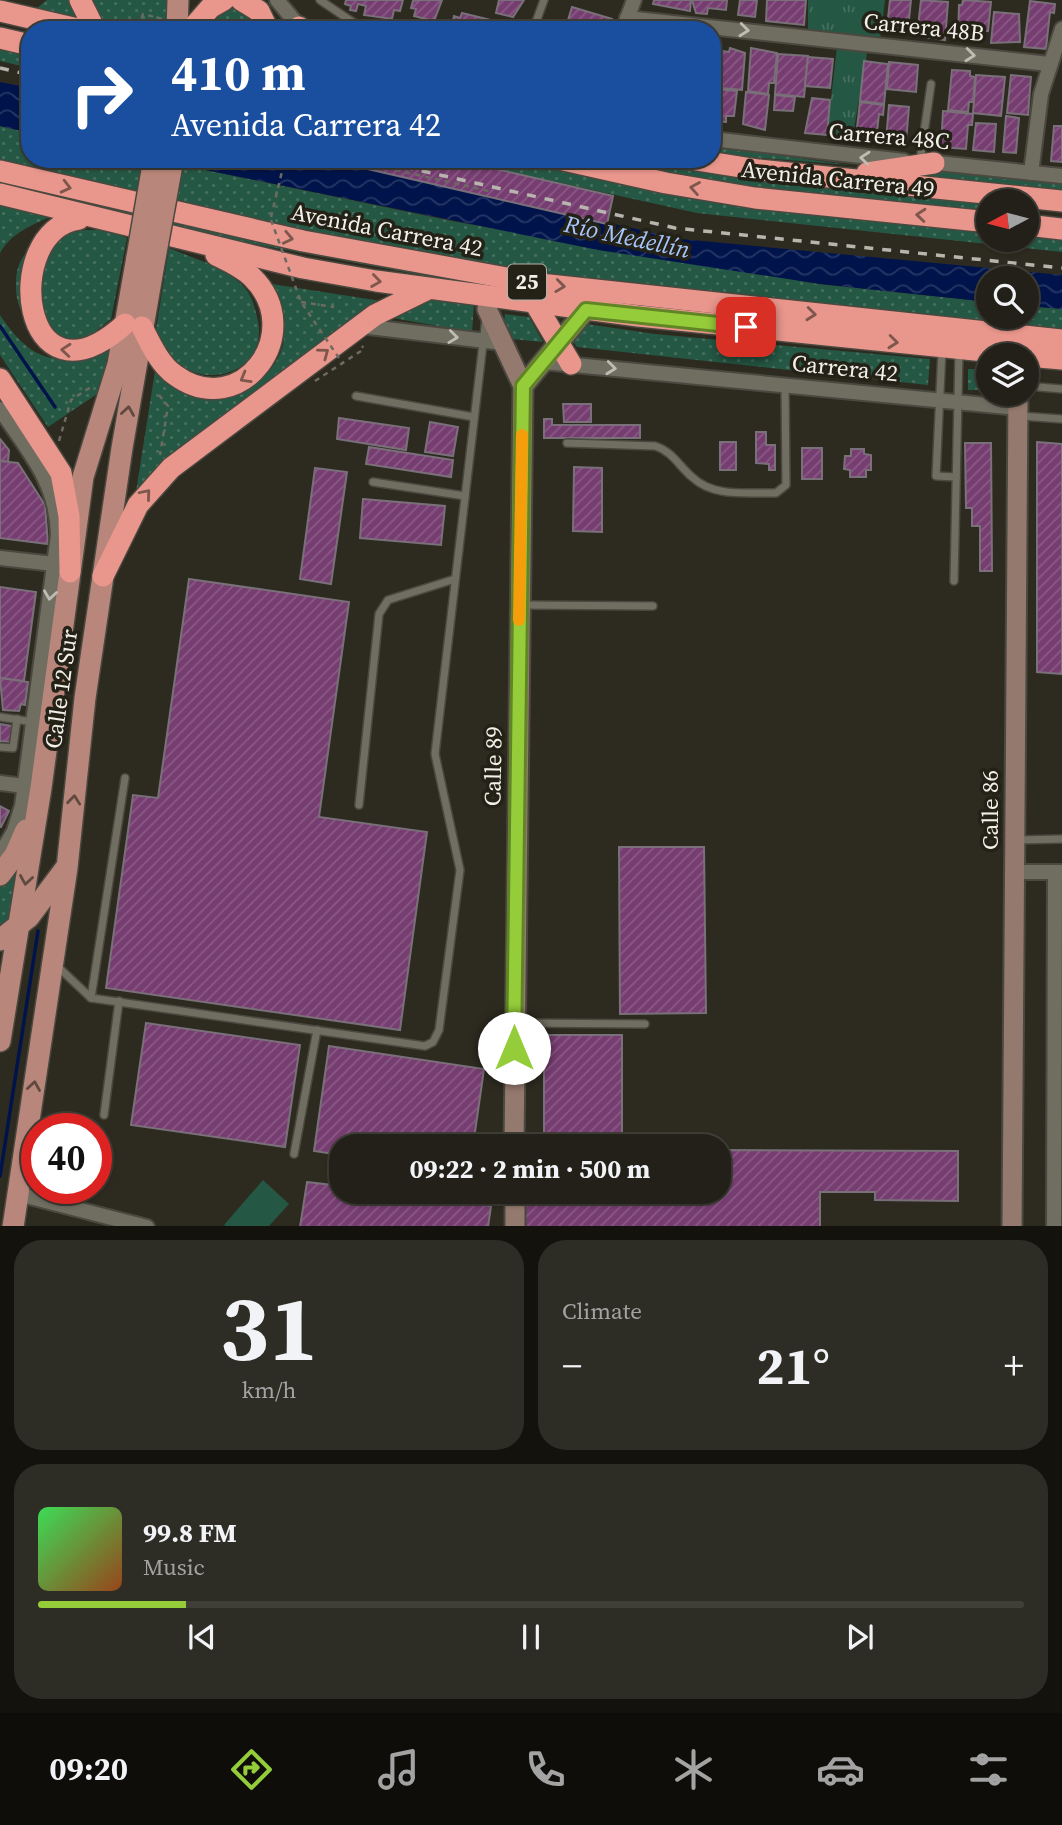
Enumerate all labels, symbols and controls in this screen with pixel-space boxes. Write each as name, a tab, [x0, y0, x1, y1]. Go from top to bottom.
street label: Carrera 48B	[862, 5, 986, 49]
one-way arrow	[738, 23, 750, 38]
text: 410 m	[171, 39, 306, 106]
one-way arrow	[964, 48, 976, 63]
icon: right	[56, 49, 147, 140]
text: Avenida Carrera 42	[171, 103, 441, 147]
street label: Carrera 48C	[827, 115, 951, 157]
one-way arrow	[860, 150, 871, 165]
street label: Avenida Carrera 49	[740, 153, 936, 205]
one-way arrow	[60, 179, 72, 193]
one-way arrow	[689, 181, 701, 196]
north arrow	[976, 189, 1040, 252]
map controls	[976, 189, 1039, 406]
street label: Avenida Carrera 42	[289, 196, 485, 264]
water label: Río Medellín	[560, 207, 693, 266]
one-way arrow	[915, 208, 927, 223]
one-way arrow	[282, 230, 294, 245]
road number: 25	[508, 264, 546, 300]
button: search	[976, 266, 1039, 329]
one-way arrow	[370, 273, 381, 288]
one-way arrow	[554, 279, 566, 294]
pin	[716, 297, 776, 357]
one-way arrow	[805, 307, 816, 322]
icon: arrive	[727, 308, 765, 346]
one-way arrow	[447, 329, 459, 344]
one-way arrow	[888, 334, 899, 349]
one-way arrow	[60, 342, 72, 357]
button: layers	[976, 343, 1039, 406]
street label: Carrera 42	[790, 347, 900, 389]
one-way arrow	[316, 349, 329, 361]
one-way arrow	[606, 360, 617, 375]
one-way arrow	[239, 370, 252, 383]
one-way arrow	[120, 405, 135, 417]
one-way arrow	[138, 489, 151, 502]
one-way arrow	[42, 589, 57, 601]
street label: Calle 12 Sur	[37, 627, 85, 751]
street label: Calle 89	[476, 726, 510, 806]
street label: Calle 86	[974, 770, 1006, 850]
one-way arrow	[66, 794, 81, 805]
one-way arrow	[19, 874, 34, 886]
position arrow	[477, 1011, 551, 1085]
one-way arrow	[26, 1080, 41, 1092]
speed limit sign: 40	[21, 1113, 112, 1204]
text: 09:22 · 2 min · 500 m	[410, 1151, 650, 1187]
text: 31	[220, 1266, 318, 1390]
text: Climate	[562, 1295, 642, 1327]
text: 21°	[756, 1330, 830, 1401]
text: −	[562, 1340, 582, 1392]
text: +	[1004, 1340, 1024, 1392]
text: km/h	[242, 1374, 296, 1406]
text: 99.8 FM	[143, 1515, 237, 1551]
text: Music	[143, 1551, 205, 1583]
icon: previous	[183, 1618, 221, 1656]
icon: pause	[512, 1618, 550, 1656]
icon: next	[841, 1618, 879, 1656]
icon: directions	[227, 1745, 276, 1794]
icon: music	[374, 1745, 423, 1794]
icon: phone	[521, 1745, 570, 1794]
icon: climate	[669, 1745, 718, 1794]
icon: car	[816, 1745, 865, 1794]
icon: filters	[964, 1745, 1013, 1794]
text: 09:20	[49, 1747, 128, 1791]

